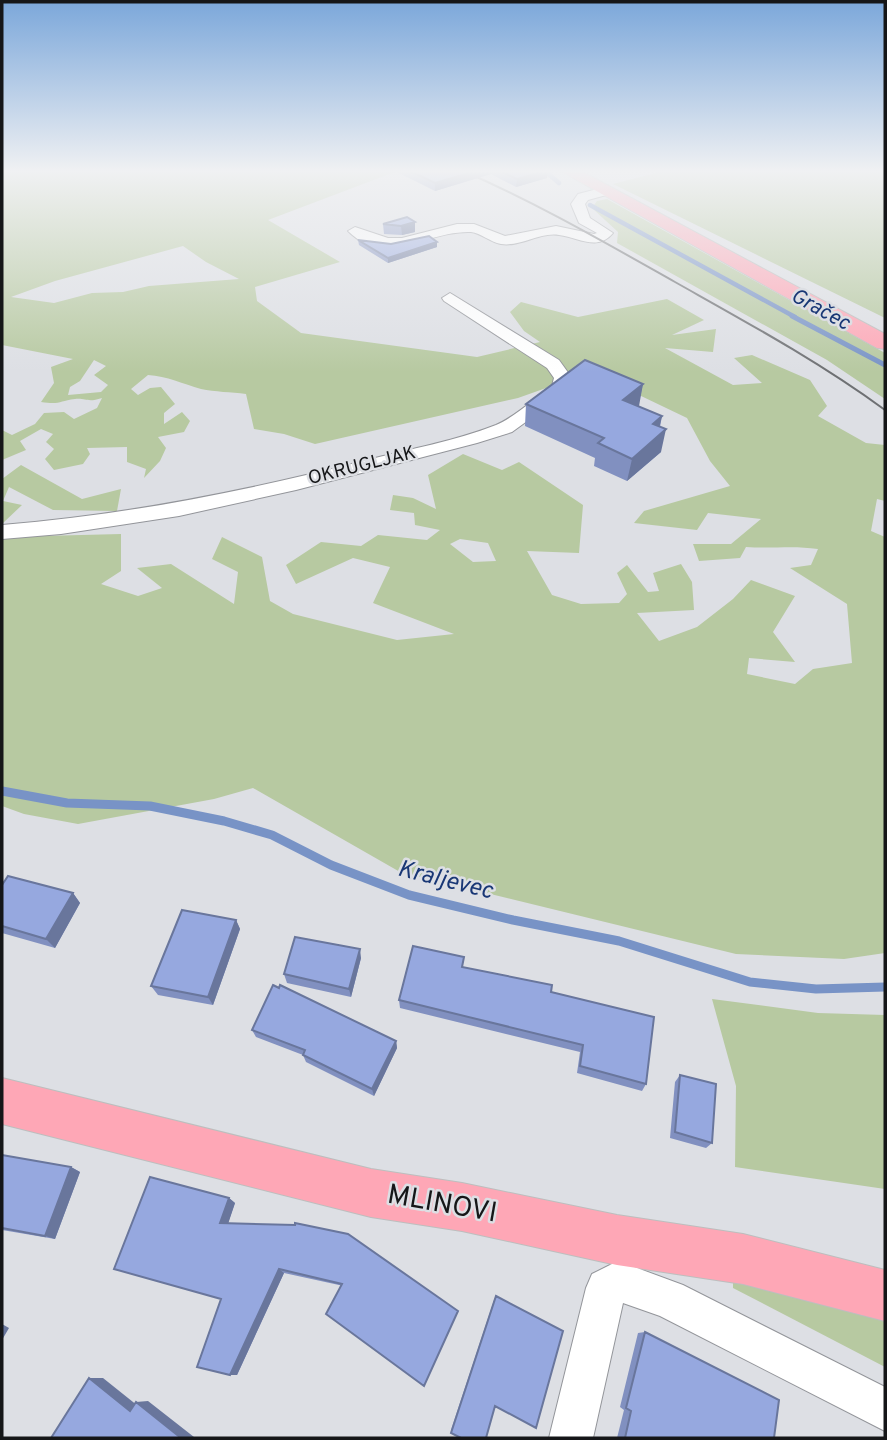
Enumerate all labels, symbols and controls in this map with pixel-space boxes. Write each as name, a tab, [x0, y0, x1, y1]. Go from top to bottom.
water label: Gračec	[786, 283, 855, 338]
street label: OKRUGLJAK	[306, 441, 418, 491]
water label: Kraljevec	[394, 855, 496, 907]
street label: MLINOVI	[384, 1178, 500, 1232]

